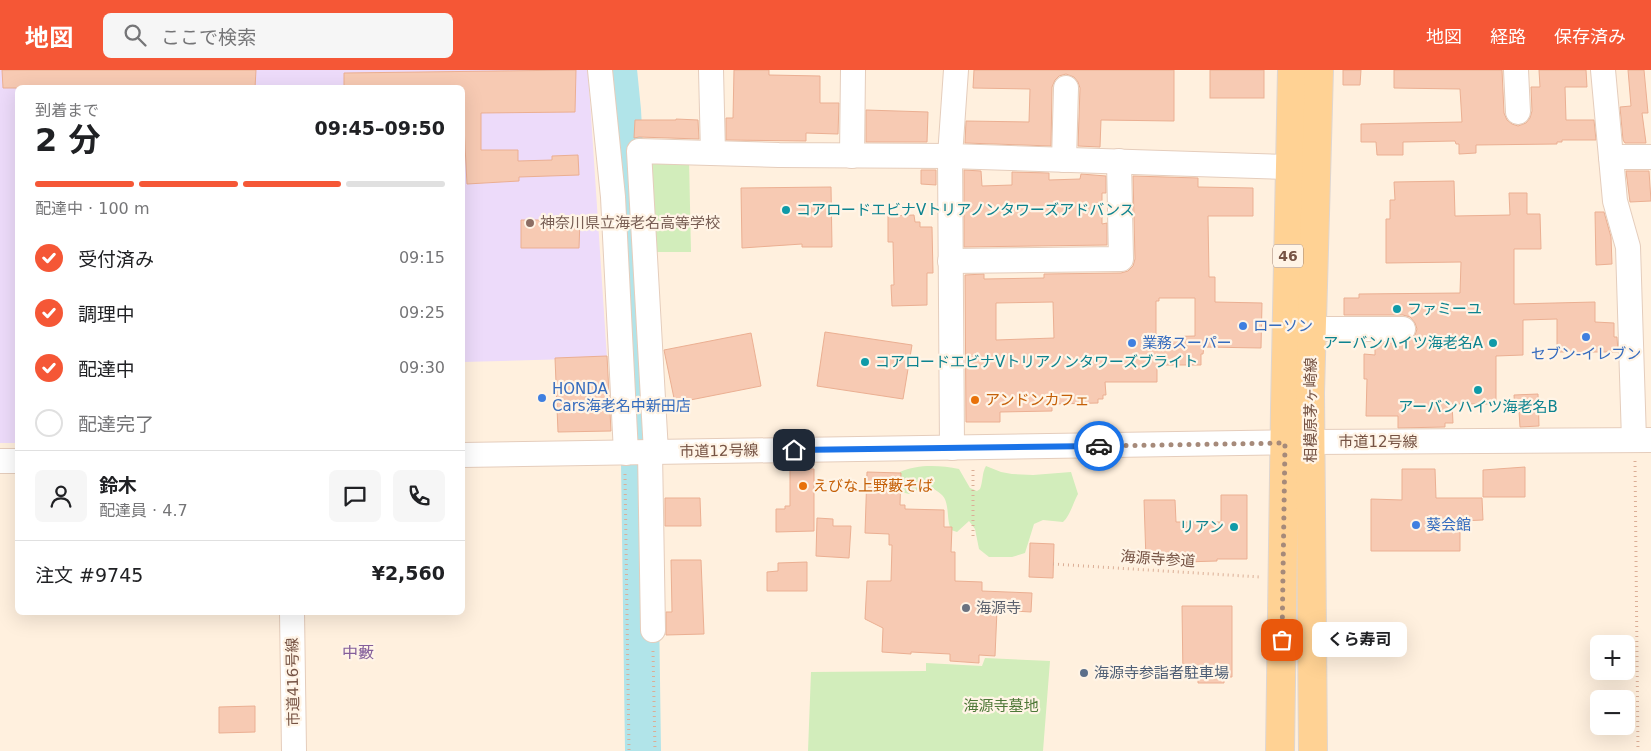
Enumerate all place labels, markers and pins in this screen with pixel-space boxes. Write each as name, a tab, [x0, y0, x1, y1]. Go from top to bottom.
place label: コアロードエビナVトリアノンタワーズアドバンス	[796, 201, 1135, 219]
marker: コアロードエビナVトリアノンタワーズアドバンス	[780, 204, 792, 216]
place label: 神奈川県立海老名高等学校	[540, 214, 720, 232]
marker: 神奈川県立海老名高等学校	[524, 217, 536, 229]
place label: ファミーユ	[1407, 300, 1482, 318]
marker: ファミーユ	[1391, 303, 1403, 315]
place label: ローソン	[1253, 317, 1313, 335]
marker: ローソン	[1237, 320, 1249, 332]
marker: セブン-イレブン	[1580, 331, 1592, 343]
place label: 業務スーパー	[1142, 334, 1232, 352]
place label: アーバンハイツ海老名A	[1323, 334, 1484, 352]
marker: 業務スーパー	[1126, 337, 1138, 349]
marker: アーバンハイツ海老名A	[1487, 337, 1499, 349]
place label: セブン-イレブン	[1531, 345, 1641, 363]
place label: コアロードエビナVトリアノンタワーズブライト	[875, 353, 1198, 371]
marker: コアロードエビナVトリアノンタワーズブライト	[859, 356, 871, 368]
place label: HONDA Cars海老名中新田店	[552, 380, 691, 415]
marker: アーバンハイツ海老名B	[1472, 384, 1484, 396]
place label: アンドンカフェ	[985, 391, 1089, 409]
marker: HONDA Cars海老名中新田店	[536, 392, 548, 404]
marker: アンドンカフェ	[969, 394, 981, 406]
place label: アーバンハイツ海老名B	[1398, 398, 1558, 416]
pin	[773, 429, 815, 471]
place label: えびな上野藪そば	[813, 477, 933, 495]
marker: えびな上野藪そば	[797, 480, 809, 492]
place label: 葵会館	[1426, 516, 1471, 534]
place label: リアン	[1180, 518, 1224, 536]
marker: 葵会館	[1410, 519, 1422, 531]
marker: リアン	[1228, 521, 1240, 533]
place label: 海源寺	[976, 599, 1021, 617]
marker: 海源寺	[960, 602, 972, 614]
pin	[1261, 619, 1303, 661]
callout: くら寿司	[1312, 622, 1407, 658]
place label: 海源寺参詣者駐車場	[1094, 664, 1229, 682]
marker: 海源寺参詣者駐車場	[1078, 667, 1090, 679]

